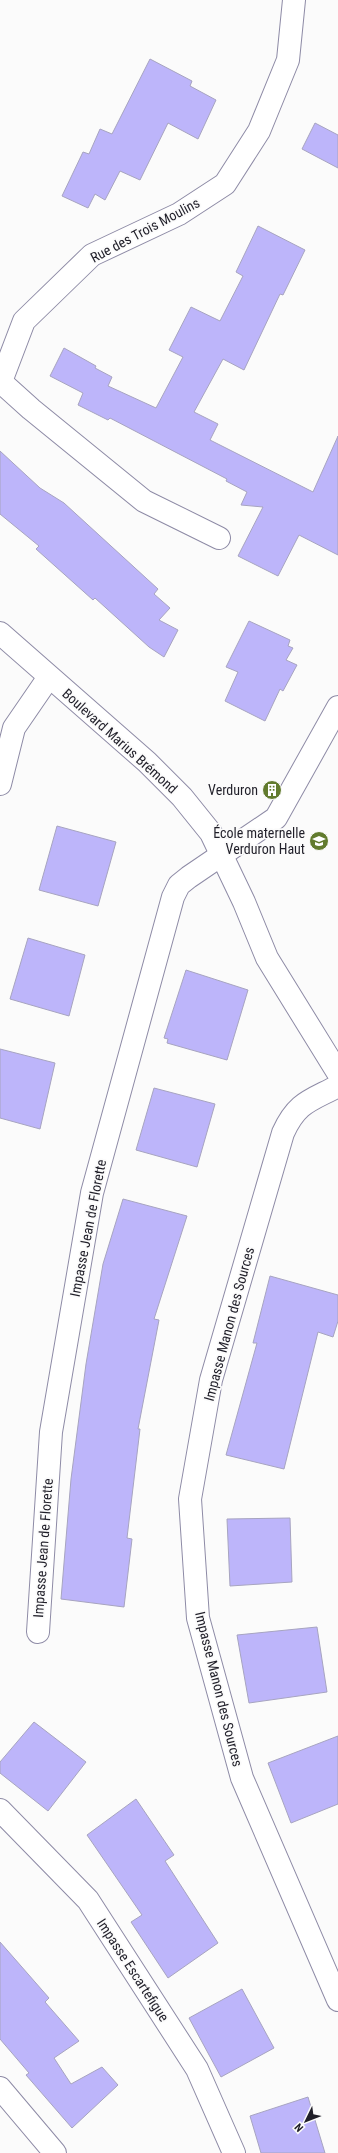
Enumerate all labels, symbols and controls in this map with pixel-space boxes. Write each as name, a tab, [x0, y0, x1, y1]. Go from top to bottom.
street label: Rue des Trois Moulins	[88, 194, 202, 266]
street label: Boulevard Marius Brémond	[59, 685, 181, 797]
building icon: Verduron	[261, 779, 283, 801]
place label: Verduron	[208, 782, 258, 798]
place label: École maternelle Verduron Haut	[213, 824, 305, 857]
school or university icon: École maternelle Verduron Haut	[308, 830, 330, 852]
street label: Impasse Jean de Florette	[67, 1158, 109, 1298]
street label: Impasse Manon des Sources	[201, 1245, 257, 1403]
street label: Impasse Jean de Florette	[30, 1477, 56, 1618]
street label: Impasse Manon des Sources	[192, 1610, 246, 1768]
street label: Impasse Escartefigue	[94, 1916, 172, 2025]
north arrow	[286, 2101, 326, 2141]
text: N	[292, 2120, 306, 2134]

